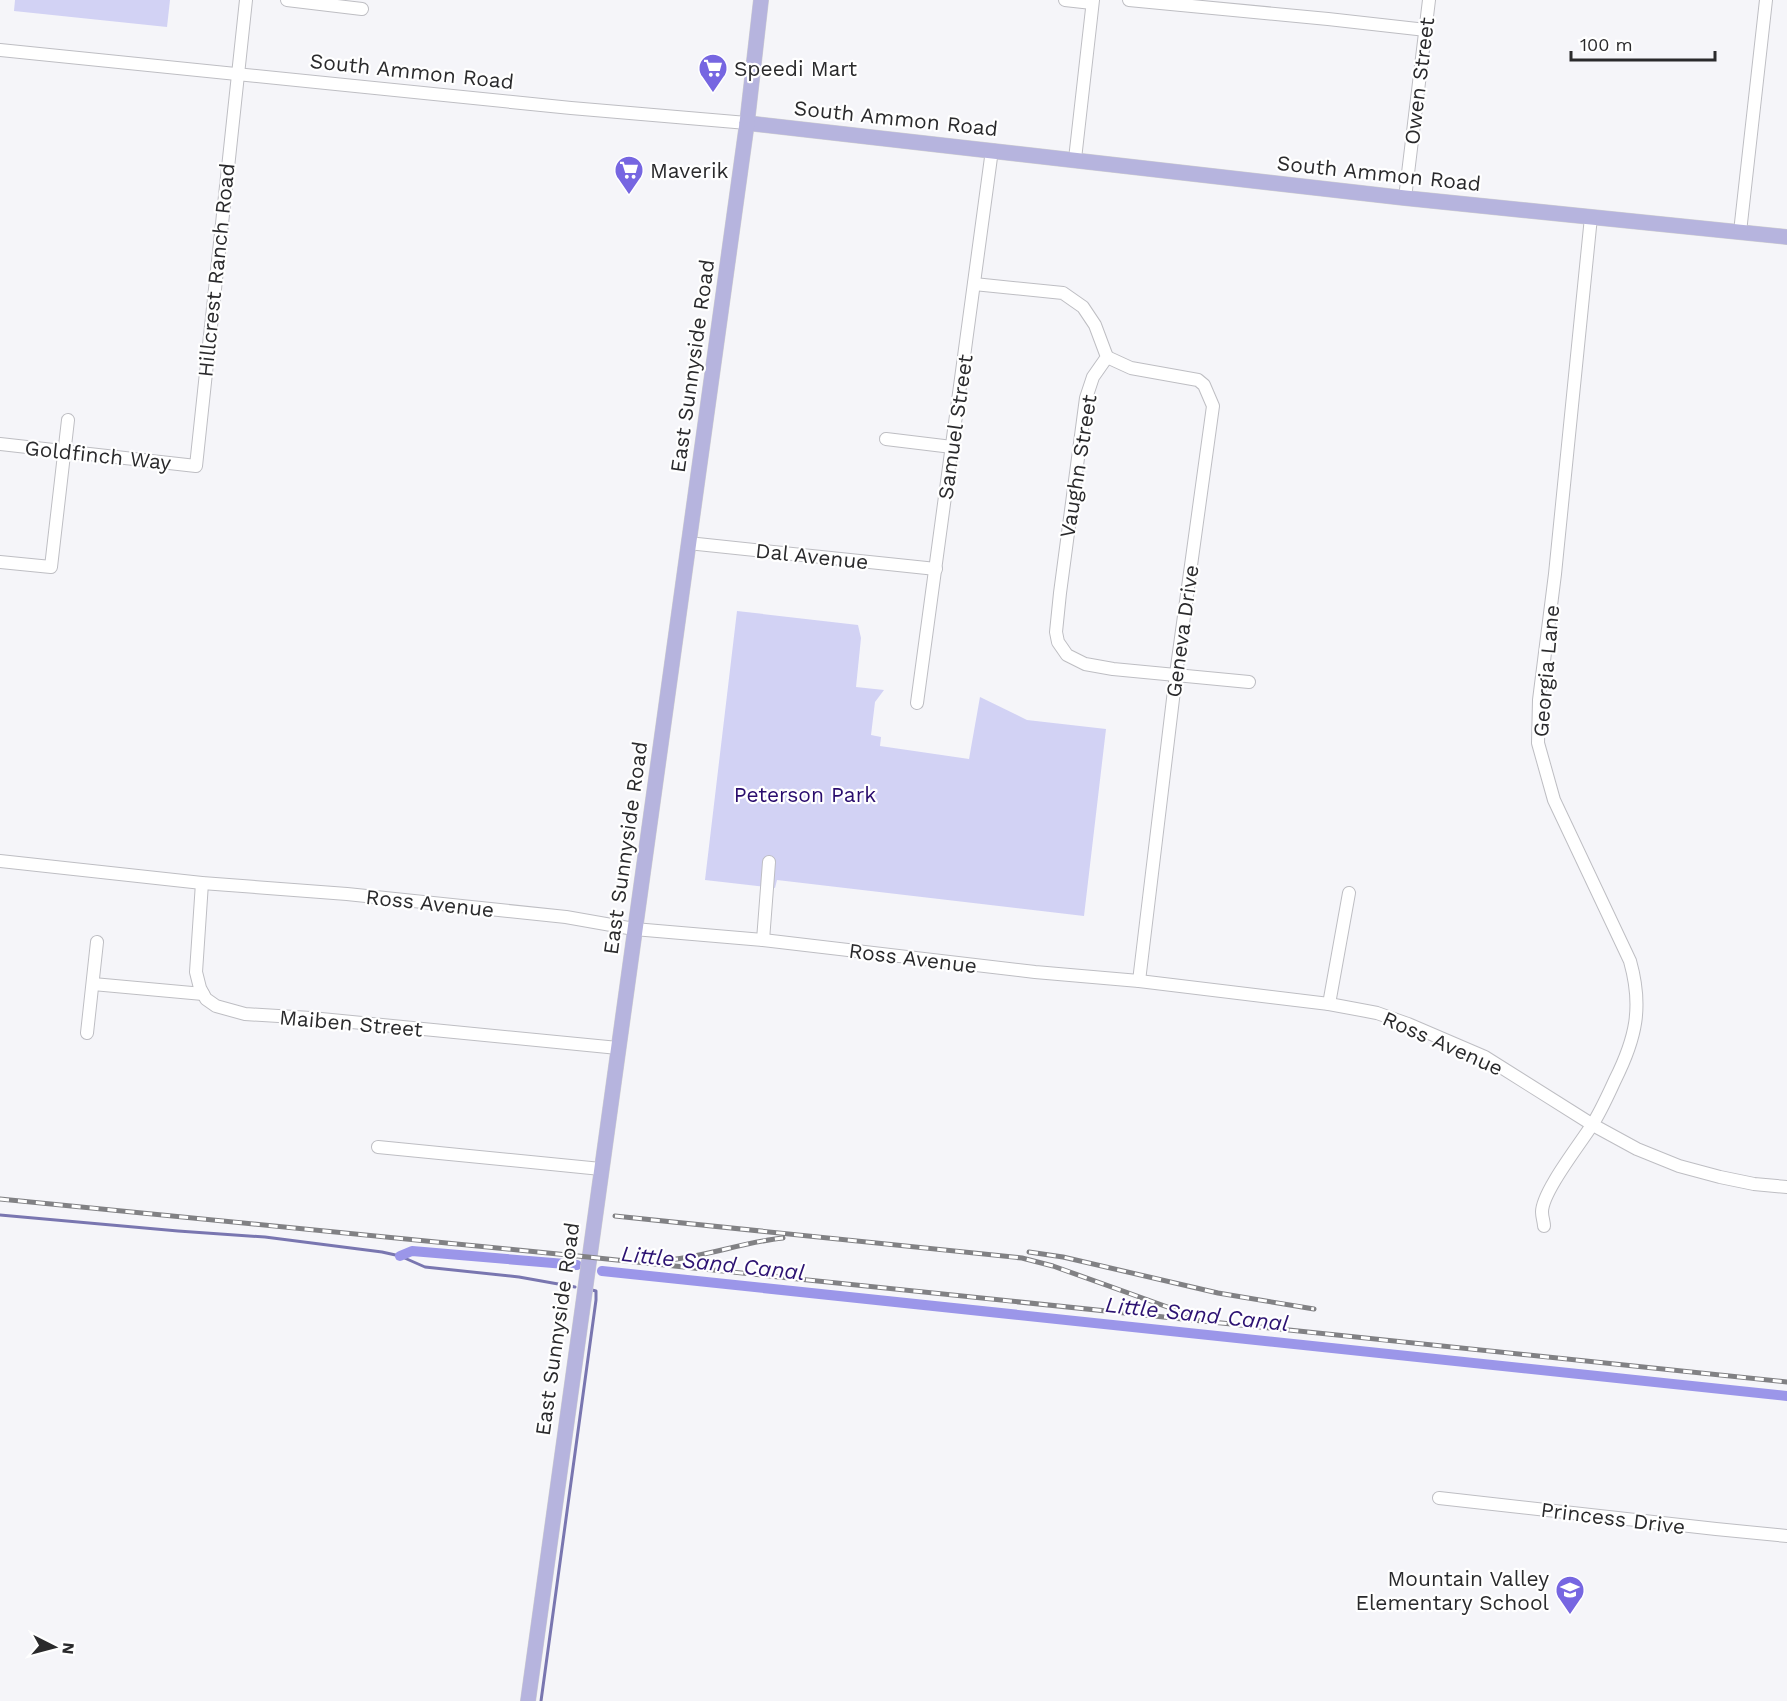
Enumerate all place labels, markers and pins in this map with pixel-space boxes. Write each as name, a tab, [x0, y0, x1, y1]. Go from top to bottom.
supermarket icon: Speedi Mart	[697, 52, 729, 94]
place label: Speedi Mart	[734, 56, 857, 81]
supermarket icon: Maverik	[613, 154, 645, 196]
place label: Maverik	[650, 158, 729, 183]
place label: Mountain Valley Elementary School	[1356, 1566, 1550, 1615]
school or university icon: Mountain Valley Elementary School	[1554, 1574, 1586, 1616]

